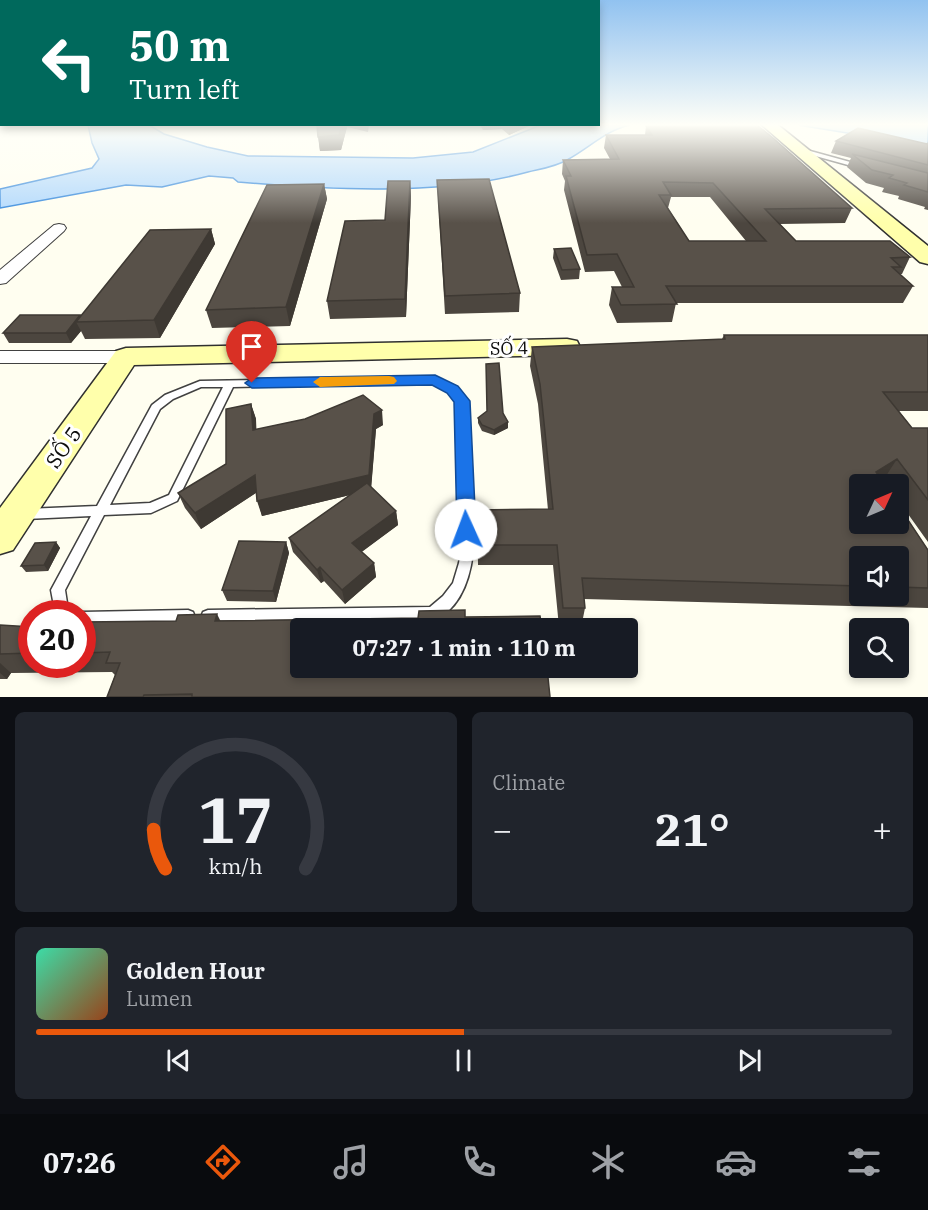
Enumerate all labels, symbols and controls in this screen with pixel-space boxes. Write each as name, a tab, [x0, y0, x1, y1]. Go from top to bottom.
text: 50 m	[129, 18, 230, 73]
icon: left	[30, 24, 108, 102]
text: Turn left	[129, 71, 240, 106]
pin	[226, 321, 277, 383]
icon: arrive	[235, 330, 268, 363]
street label: SỐ 4	[490, 333, 528, 360]
street label: SỐ 5	[38, 420, 87, 473]
north arrow	[849, 474, 909, 534]
map controls	[849, 474, 909, 678]
position arrow	[434, 498, 498, 562]
button: sound	[849, 546, 909, 606]
speed limit sign: 20	[18, 600, 96, 678]
button: search	[849, 618, 909, 678]
text: 07:27 · 1 min · 110 m	[352, 633, 576, 662]
text: Climate	[493, 769, 565, 796]
text: 17	[198, 779, 273, 860]
text: 21°	[655, 800, 730, 858]
text: −	[493, 808, 512, 851]
text: +	[872, 808, 892, 851]
text: km/h	[209, 852, 263, 880]
text: Golden Hour	[126, 956, 265, 985]
text: Lumen	[126, 985, 193, 1012]
icon: previous	[162, 1044, 195, 1077]
icon: pause	[447, 1044, 480, 1077]
icon: next	[733, 1044, 766, 1077]
icon: directions	[202, 1141, 244, 1183]
icon: music	[330, 1141, 372, 1183]
icon: phone	[458, 1141, 500, 1183]
icon: climate	[587, 1141, 629, 1183]
icon: car	[715, 1141, 757, 1183]
icon: filters	[843, 1141, 885, 1183]
text: 07:26	[43, 1145, 116, 1180]

